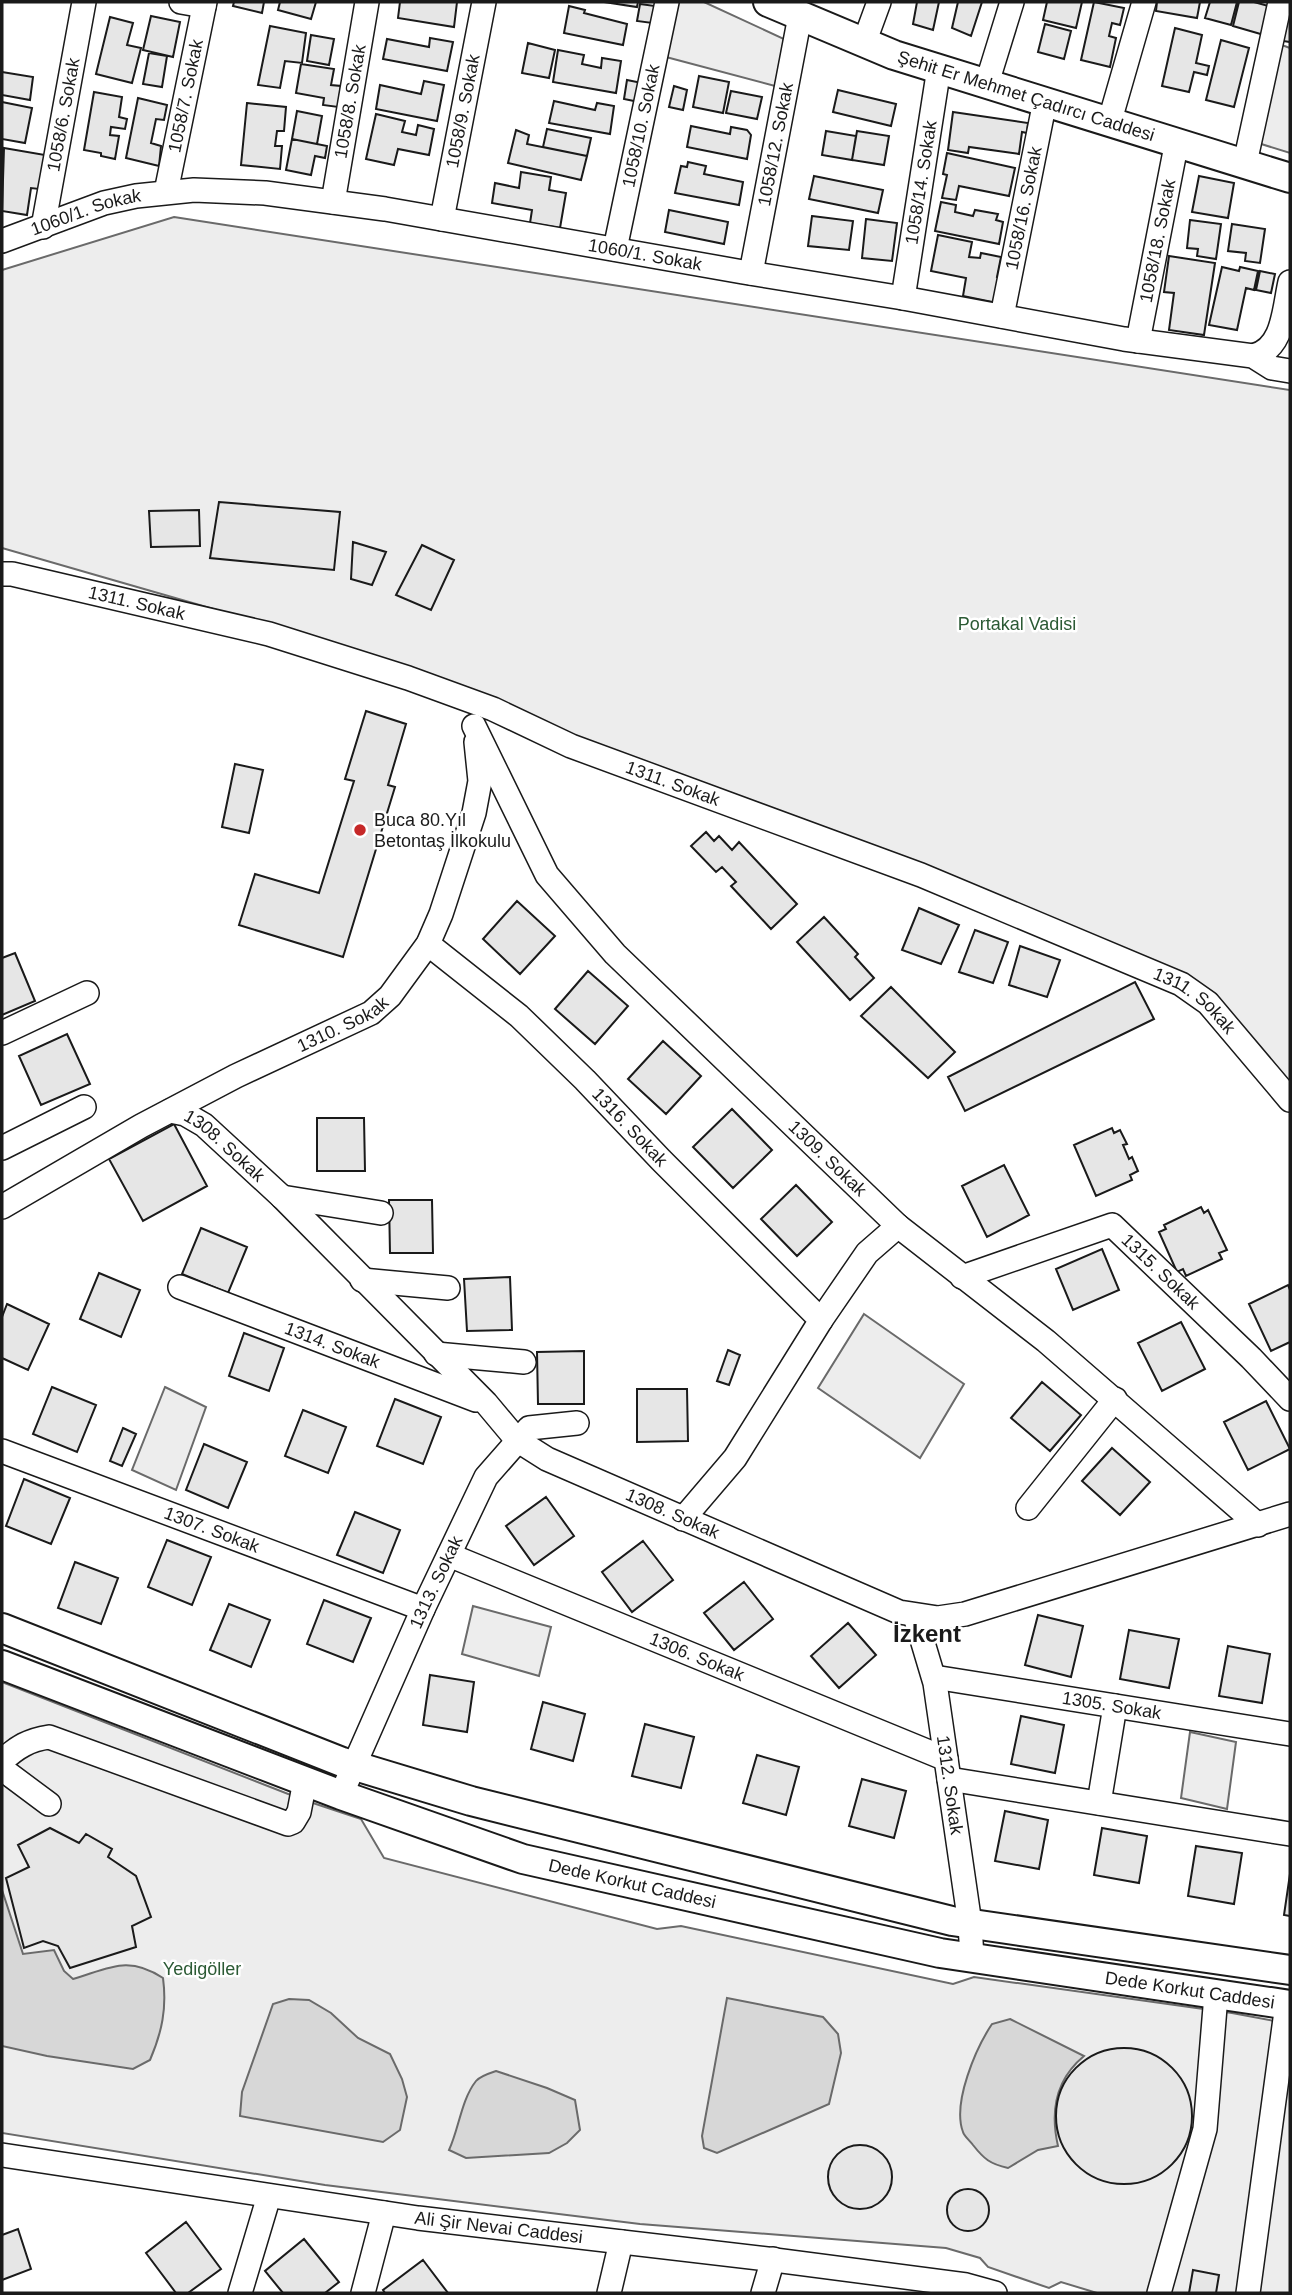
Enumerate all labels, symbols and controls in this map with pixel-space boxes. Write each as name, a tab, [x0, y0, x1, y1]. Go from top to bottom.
street label: 1058/7. Sokak	[164, 37, 207, 154]
street label: 1058/8. Sokak	[331, 42, 370, 160]
street label: Şehit Er Mehmet Çadırcı Caddesi	[895, 47, 1157, 145]
street label: 1058/9. Sokak	[442, 52, 484, 169]
street label: 1058/6. Sokak	[43, 55, 84, 173]
street label: 1058/10. Sokak	[618, 61, 664, 189]
street label: 1058/12. Sokak	[754, 80, 797, 208]
street label: 1058/14. Sokak	[902, 118, 941, 246]
street label: 1058/16. Sokak	[1001, 144, 1046, 271]
street label: 1058/18. Sokak	[1136, 177, 1180, 304]
street label: 1060/1. Sokak	[28, 185, 143, 239]
street label: 1060/1. Sokak	[587, 235, 704, 275]
street label: 1311. Sokak	[86, 582, 188, 624]
park label: Portakal Vadisi	[958, 614, 1076, 634]
street label: 1311. Sokak	[623, 757, 724, 810]
place label: Buca 80.Yıl Betontaş İlkokulu	[374, 810, 511, 851]
marker: Buca 80.Yıl Betontaş İlkokulu	[352, 822, 368, 838]
street label: 1311. Sokak	[1151, 964, 1240, 1038]
street label: 1310. Sokak	[294, 992, 393, 1056]
street label: 1316. Sokak	[588, 1084, 672, 1171]
street label: 1308. Sokak	[181, 1106, 269, 1186]
street label: 1309. Sokak	[785, 1116, 871, 1201]
street label: 1315. Sokak	[1117, 1230, 1204, 1314]
street label: 1314. Sokak	[282, 1318, 384, 1373]
street label: 1308. Sokak	[623, 1484, 723, 1543]
street label: 1307. Sokak	[161, 1503, 263, 1557]
street label: 1313. Sokak	[406, 1532, 467, 1632]
district label: İzkent	[893, 1620, 961, 1647]
street label: 1306. Sokak	[647, 1629, 748, 1685]
street label: 1305. Sokak	[1061, 1688, 1164, 1723]
street label: 1312. Sokak	[933, 1734, 967, 1837]
street label: Dede Korkut Caddesi	[547, 1855, 718, 1912]
park label: Yedigöller	[163, 1959, 241, 1979]
street label: Dede Korkut Caddesi	[1104, 1968, 1276, 2013]
street label: Ali Şir Nevai Caddesi	[414, 2208, 584, 2247]

